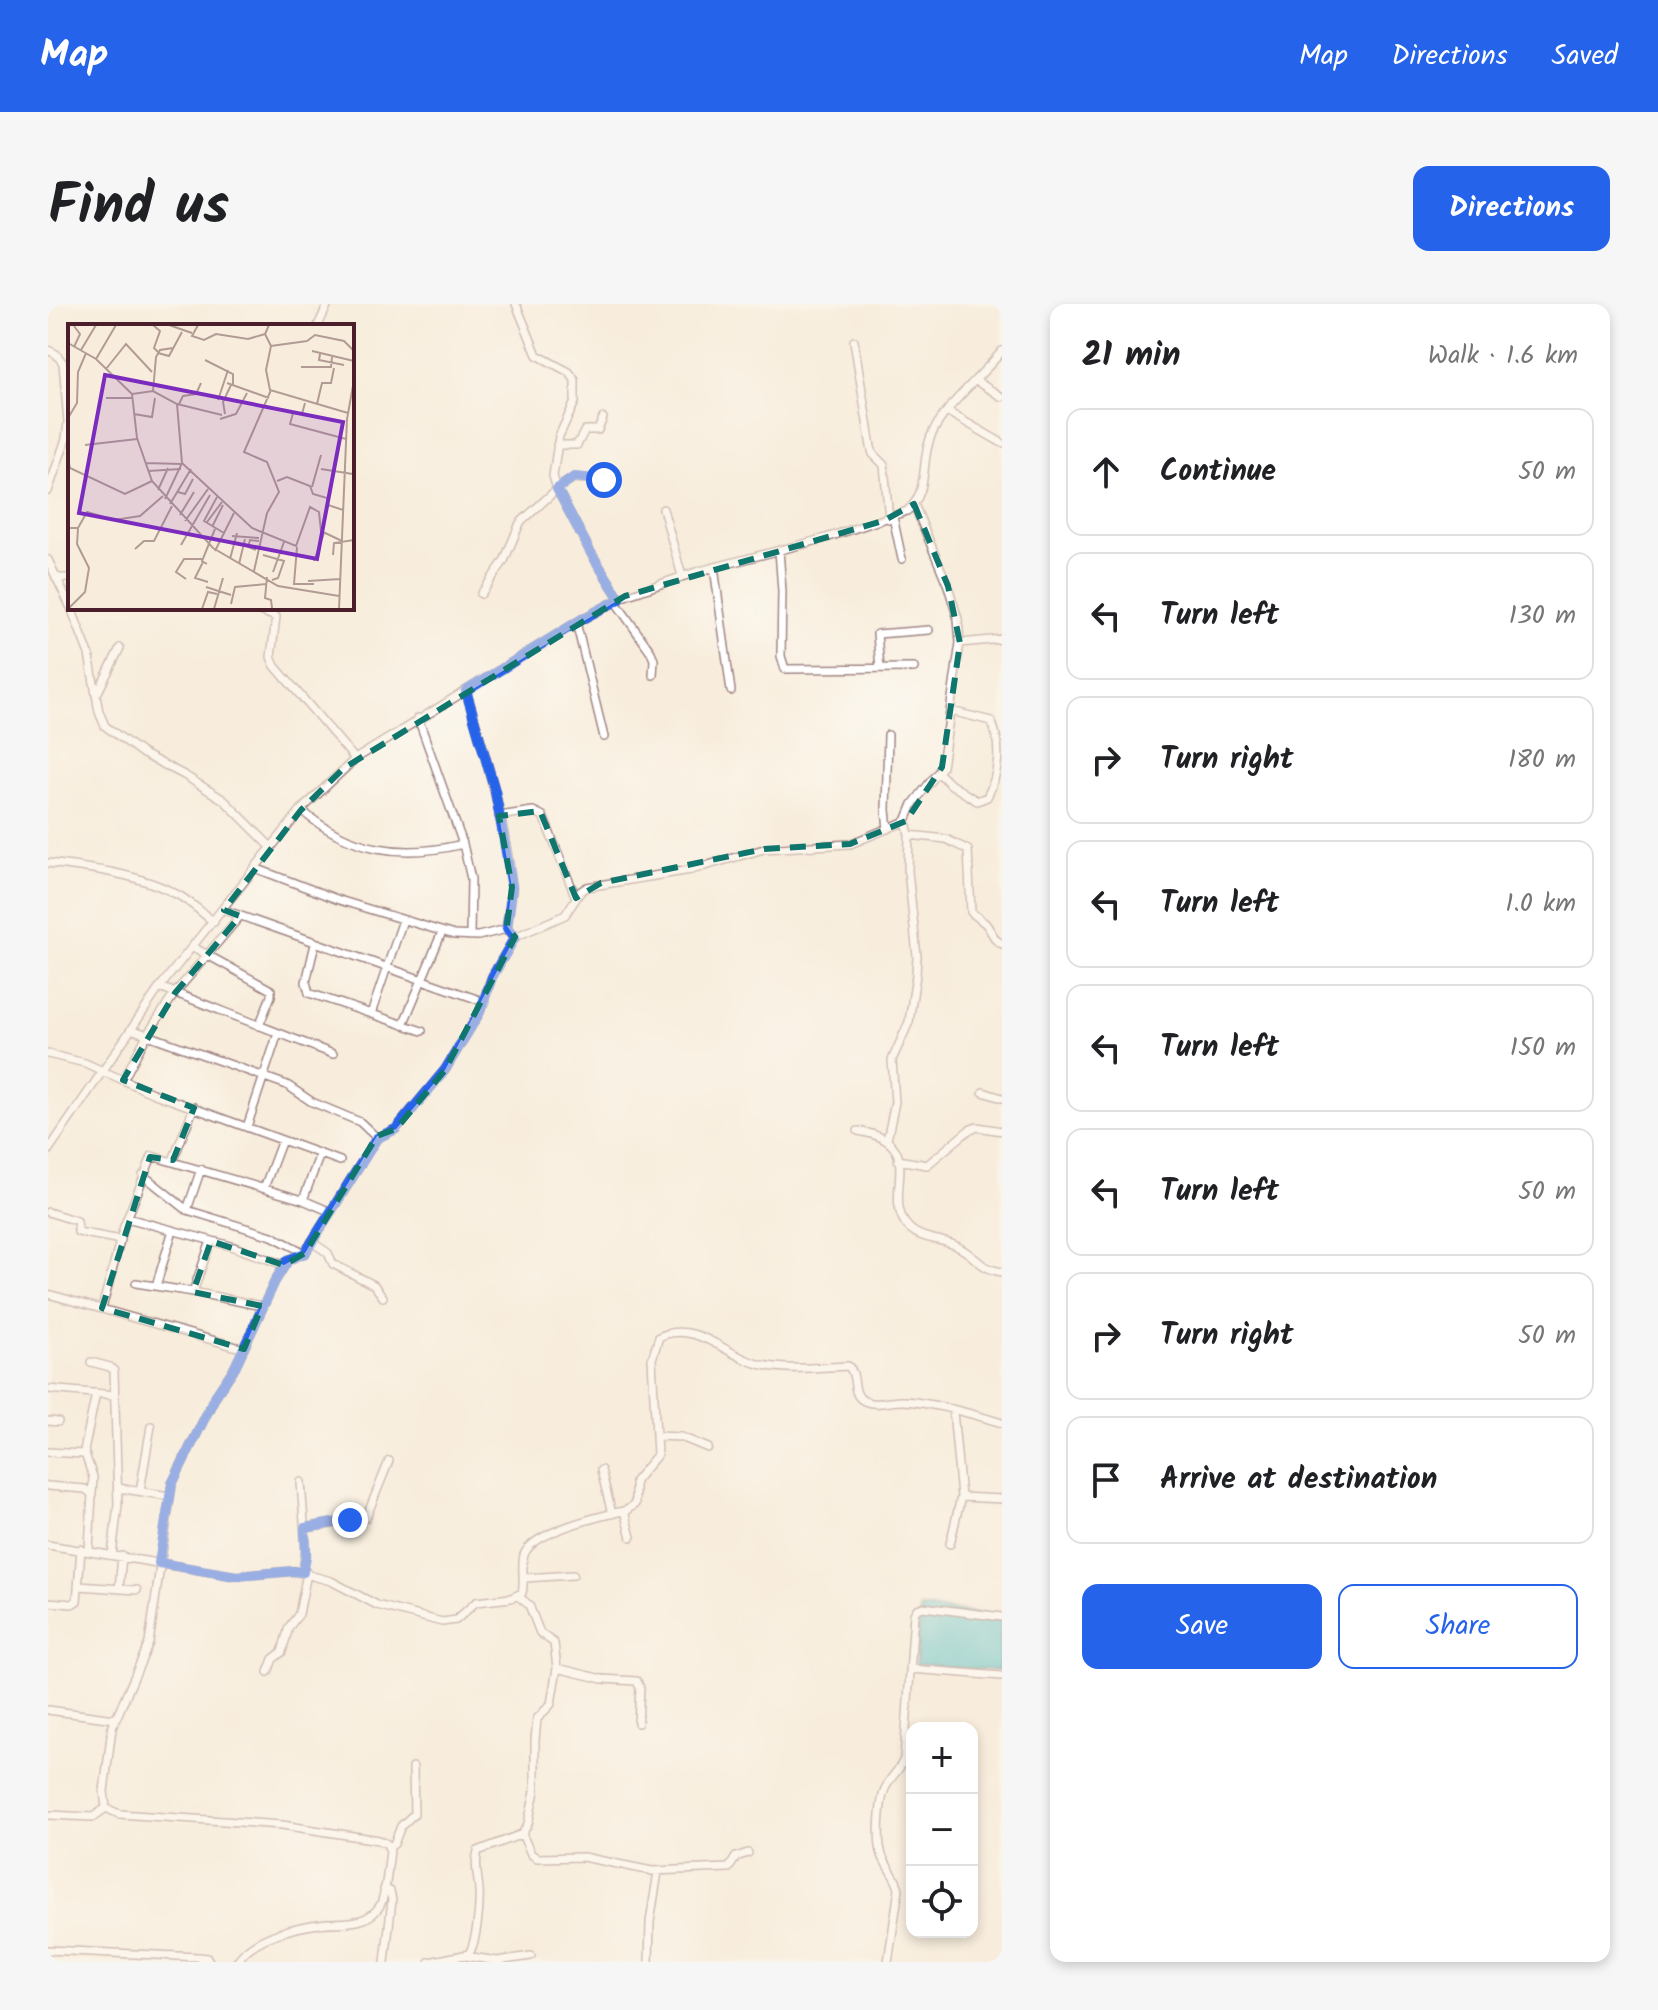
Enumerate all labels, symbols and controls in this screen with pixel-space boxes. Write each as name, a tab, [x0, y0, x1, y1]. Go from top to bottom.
text: Map	[40, 26, 109, 86]
text: Map	[1299, 34, 1348, 79]
text: Directions	[1392, 34, 1508, 79]
text: Saved	[1552, 34, 1618, 79]
text: Find us	[48, 163, 229, 253]
button: Directions	[1413, 166, 1610, 251]
inset map	[68, 324, 354, 610]
text: 21 min	[1082, 329, 1181, 383]
text: Walk · 1.6 km	[1428, 335, 1578, 377]
text: Continue	[1160, 448, 1276, 496]
icon: ahead	[1084, 450, 1128, 494]
text: 50 m	[1518, 451, 1576, 493]
route start	[586, 462, 622, 498]
text: Turn left	[1160, 592, 1279, 640]
icon: left	[1084, 594, 1128, 638]
text: 130 m	[1509, 595, 1576, 637]
text: Turn right	[1160, 736, 1293, 784]
icon: right	[1084, 738, 1128, 782]
text: 180 m	[1508, 739, 1576, 781]
text: Turn left	[1160, 880, 1279, 928]
icon: left	[1084, 882, 1128, 926]
text: 1.0 km	[1505, 883, 1576, 925]
text: Turn left	[1160, 1024, 1279, 1072]
icon: left	[1084, 1026, 1128, 1070]
text: 150 m	[1510, 1027, 1576, 1069]
text: Turn left	[1160, 1168, 1279, 1216]
icon: left	[1084, 1170, 1128, 1214]
text: 50 m	[1518, 1171, 1576, 1213]
text: Turn right	[1160, 1312, 1293, 1360]
icon: right	[1084, 1314, 1128, 1358]
text: 50 m	[1518, 1315, 1576, 1357]
text: Arrive at destination	[1160, 1456, 1437, 1504]
icon: arrive	[1084, 1458, 1128, 1502]
route end	[332, 1502, 368, 1538]
button: Save	[1082, 1584, 1322, 1669]
button: Share	[1338, 1584, 1578, 1669]
map controls	[906, 1722, 978, 1938]
button: +	[906, 1722, 978, 1794]
button: −	[906, 1794, 978, 1866]
button: locate	[906, 1866, 978, 1938]

